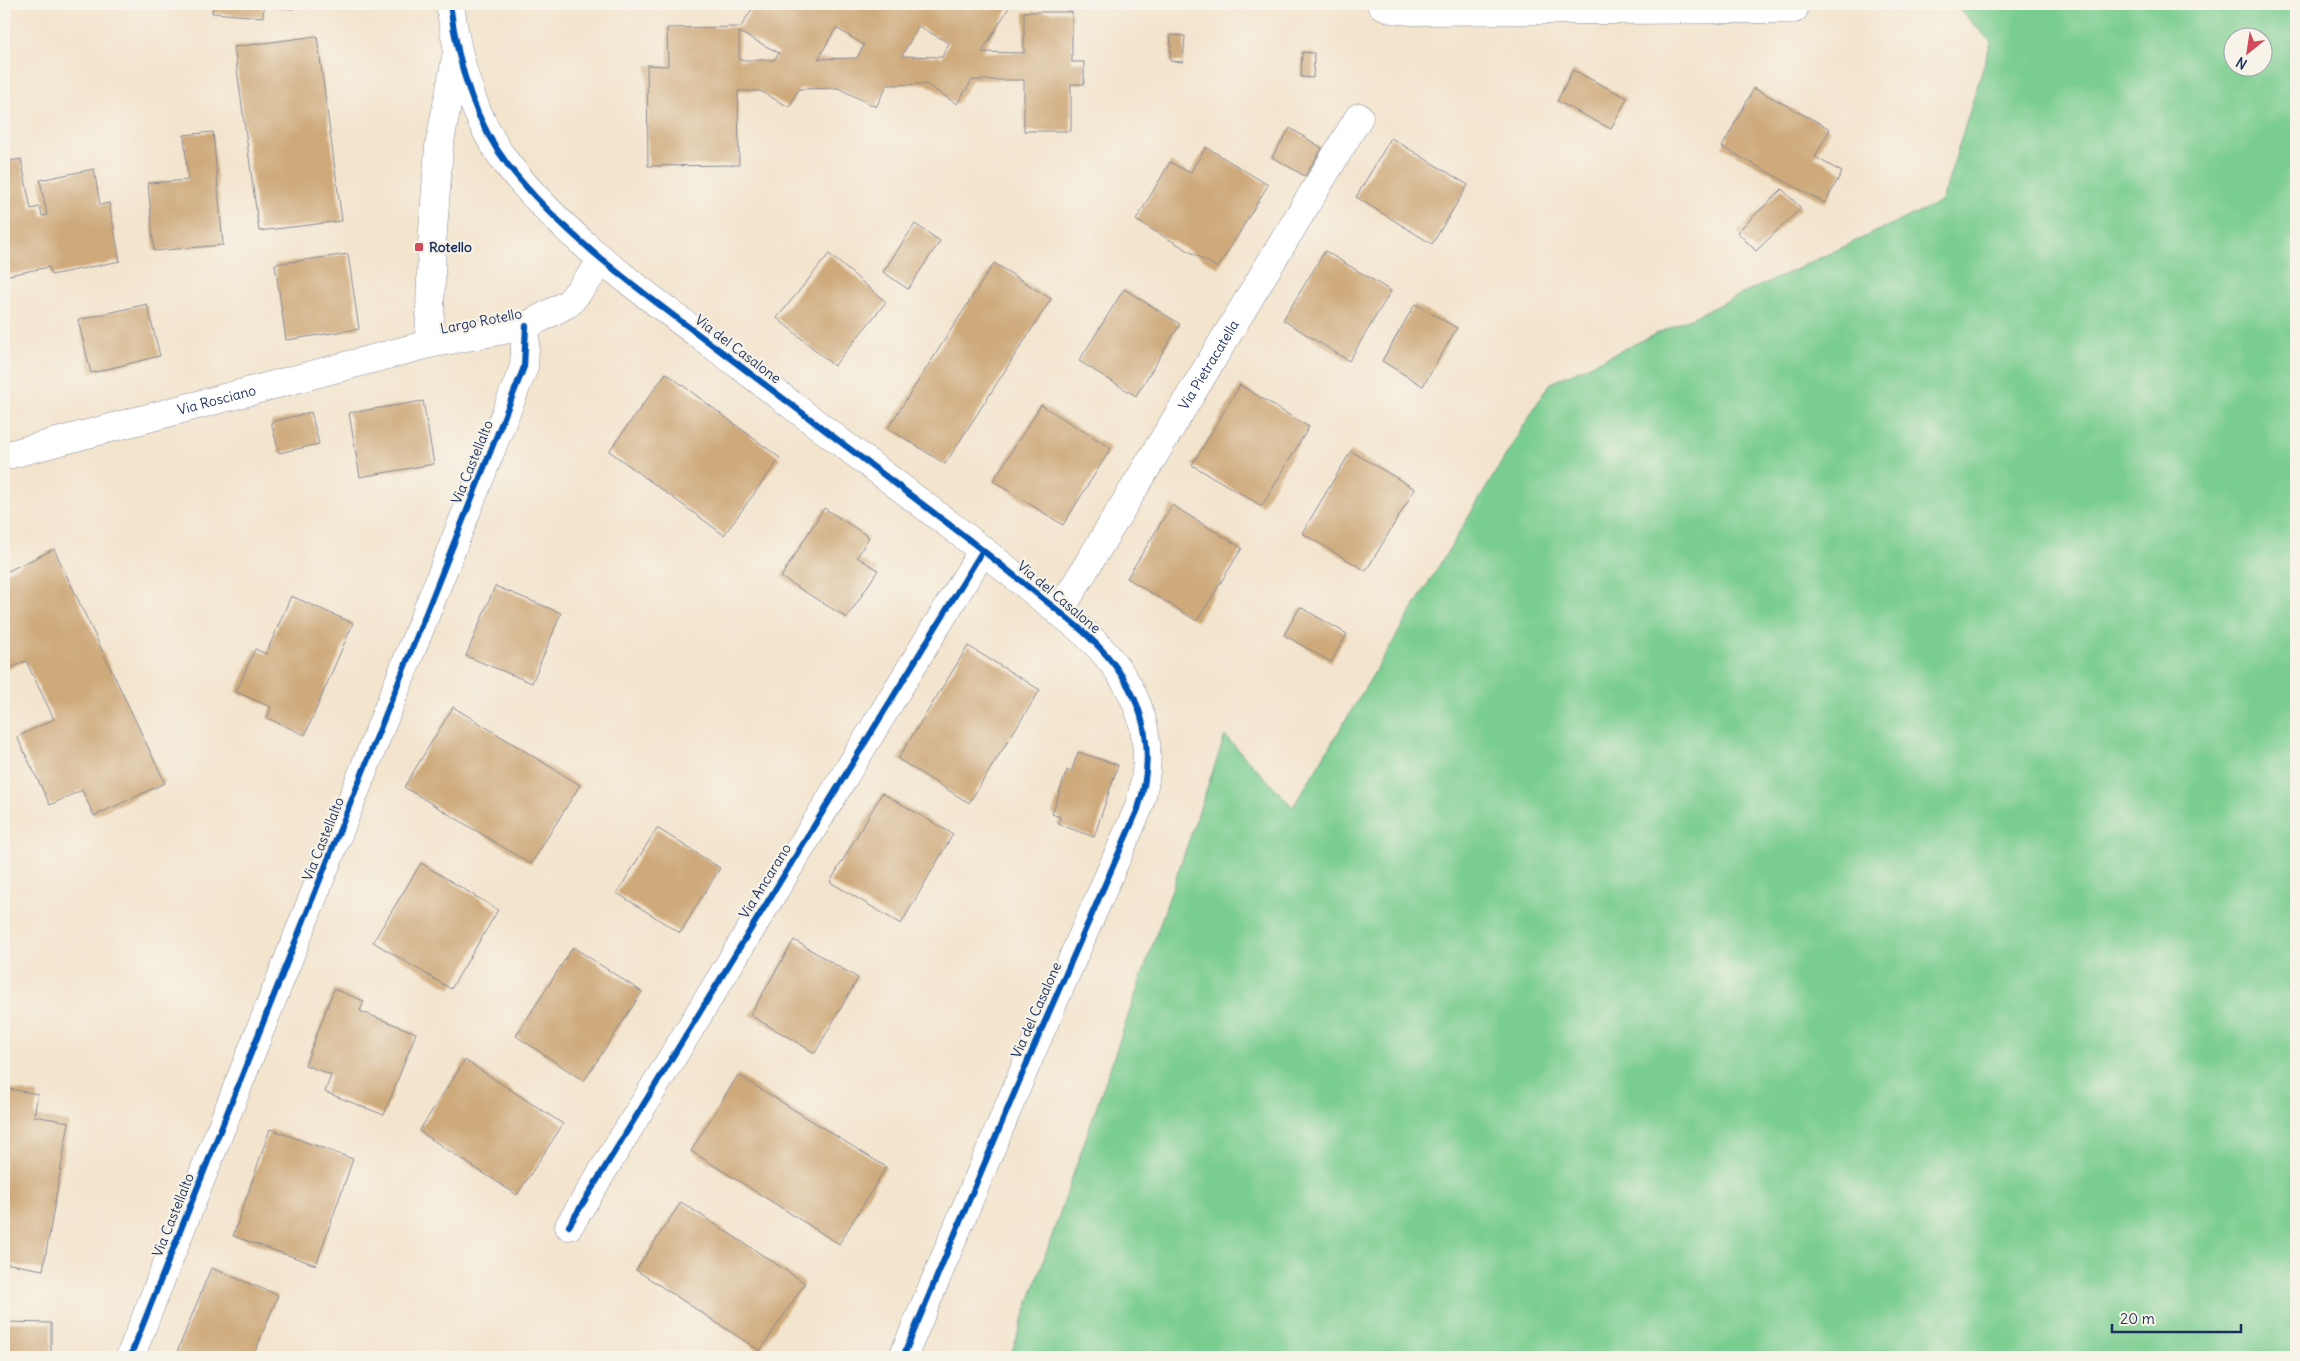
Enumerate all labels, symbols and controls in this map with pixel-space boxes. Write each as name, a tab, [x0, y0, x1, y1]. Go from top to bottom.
north arrow	[2222, 28, 2272, 78]
text: N	[2233, 53, 2250, 73]
place label: Rotello	[429, 238, 472, 256]
marker: Rotello	[413, 241, 425, 253]
street label: Largo Rotello	[439, 304, 524, 338]
street label: Via del Casalone	[691, 311, 785, 387]
street label: Via Pietracatella	[1175, 317, 1243, 413]
street label: Via Rosciano	[175, 381, 258, 419]
street label: Via Castellalto	[447, 417, 497, 507]
street label: Via del Casalone	[1014, 557, 1104, 637]
street label: Via Castellalto	[298, 794, 348, 884]
street label: Via Ancarano	[735, 840, 795, 922]
street label: Via del Casalone	[1007, 959, 1065, 1061]
street label: Via Castellalto	[148, 1170, 198, 1260]
scale bar	[2112, 1301, 2241, 1333]
text: 20 m	[2120, 1309, 2155, 1328]

